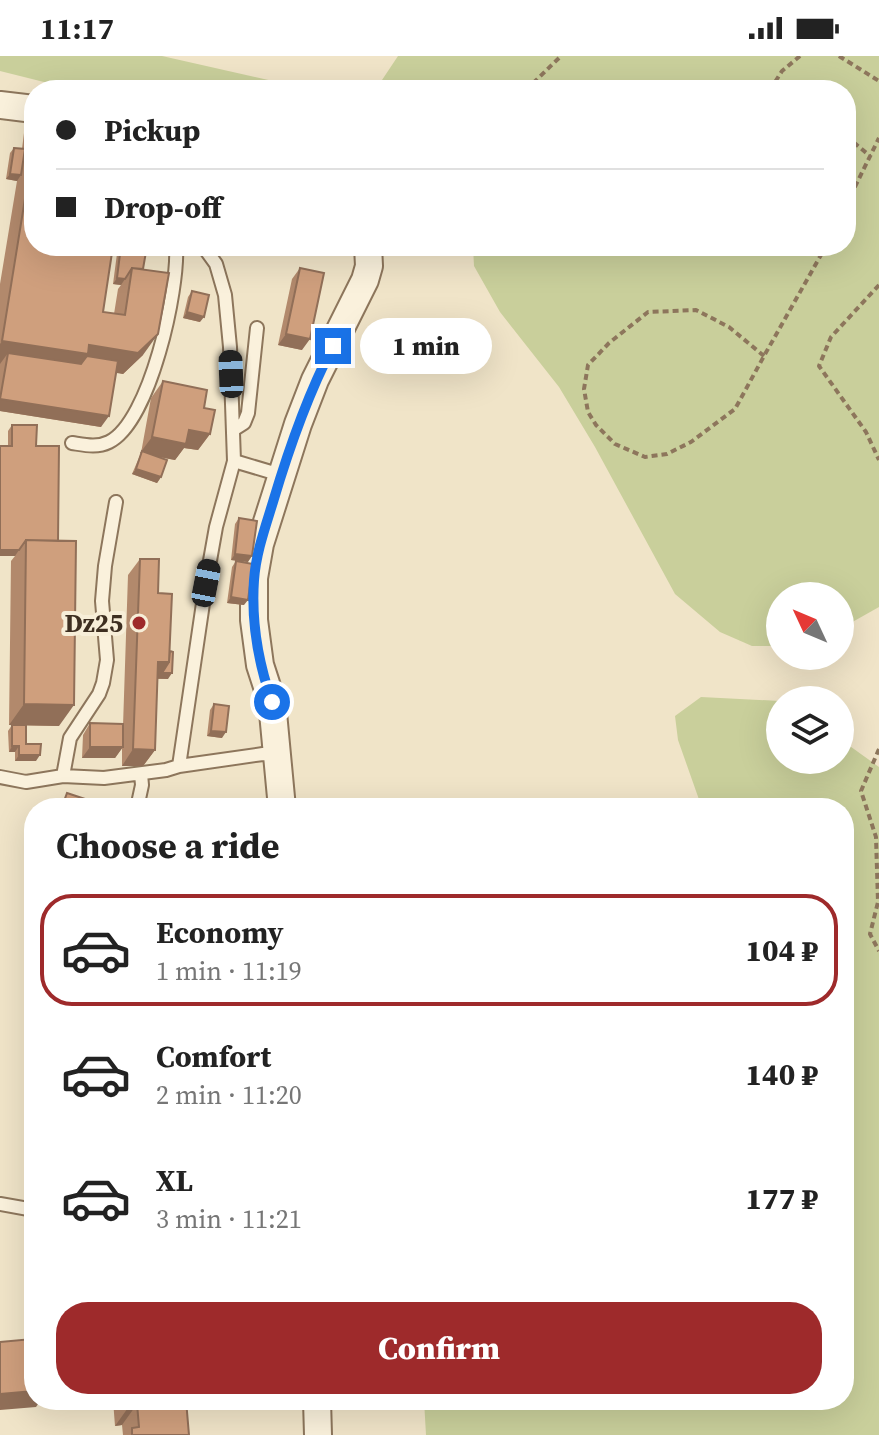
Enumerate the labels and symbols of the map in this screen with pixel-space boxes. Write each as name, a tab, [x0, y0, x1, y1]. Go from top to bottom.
callout: 1 min	[361, 318, 493, 374]
route end	[315, 328, 351, 364]
car	[218, 350, 244, 398]
car	[190, 557, 222, 609]
north arrow	[766, 582, 854, 670]
place label: Dz25	[65, 605, 123, 641]
marker: Dz25	[130, 614, 148, 632]
route start	[254, 684, 290, 720]

